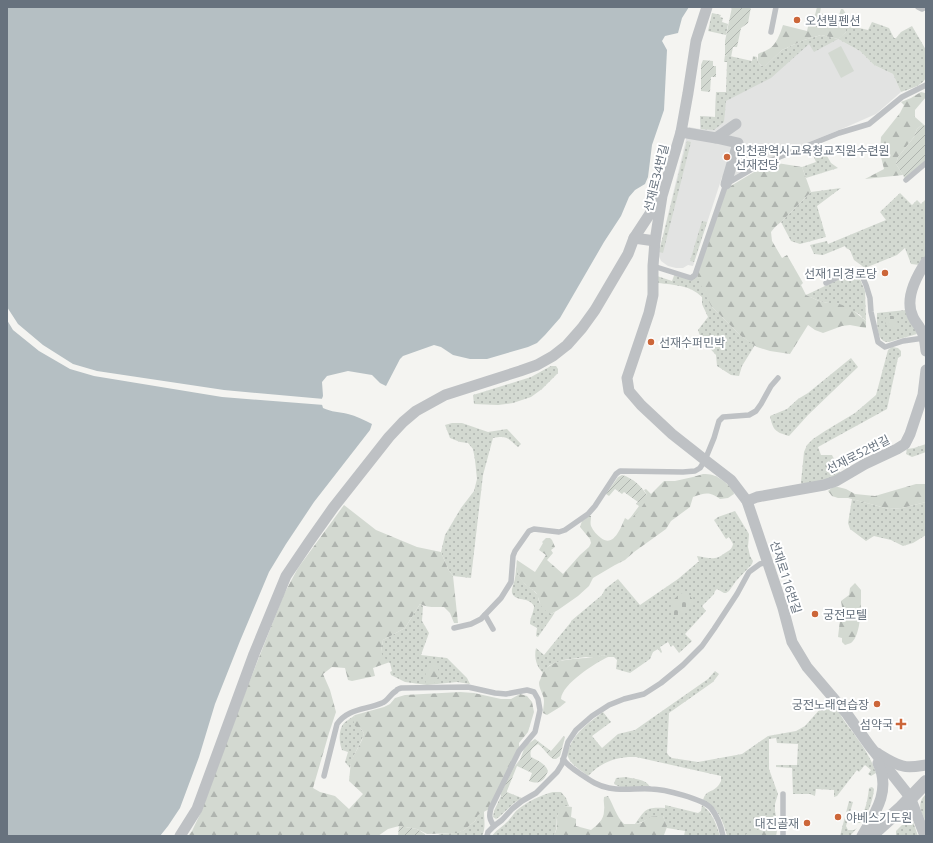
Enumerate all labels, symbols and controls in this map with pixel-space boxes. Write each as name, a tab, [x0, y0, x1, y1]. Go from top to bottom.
place label: 오션빌펜션	[805, 12, 860, 29]
marker: 오션빌펜션	[792, 15, 802, 25]
street label: 선재로34번길	[639, 142, 673, 214]
place label: 인천광역시교육청교직원수련원 선재전당	[735, 142, 890, 173]
marker: 인천광역시교육청교직원수련원 선재전당	[722, 152, 732, 162]
place label: 선재1리경로당	[804, 265, 877, 282]
marker: 선재1리경로당	[880, 268, 890, 278]
place label: 선재수퍼민박	[659, 334, 725, 351]
marker: 선재수퍼민박	[646, 337, 656, 347]
street label: 선재로52번길	[823, 431, 893, 477]
street label: 선재로116번길	[766, 538, 806, 616]
place label: 궁전모텔	[823, 606, 867, 623]
marker: 궁전모텔	[810, 609, 820, 619]
place label: 궁전노래연습장	[792, 696, 869, 713]
marker: 궁전노래연습장	[872, 699, 882, 709]
place label: 섬약국	[860, 716, 893, 733]
marker: 섬약국	[896, 719, 906, 729]
place label: 야베스기도원	[846, 809, 912, 826]
marker: 야베스기도원	[833, 812, 843, 822]
place label: 대진골재	[755, 815, 799, 832]
marker: 대진골재	[802, 818, 812, 828]

